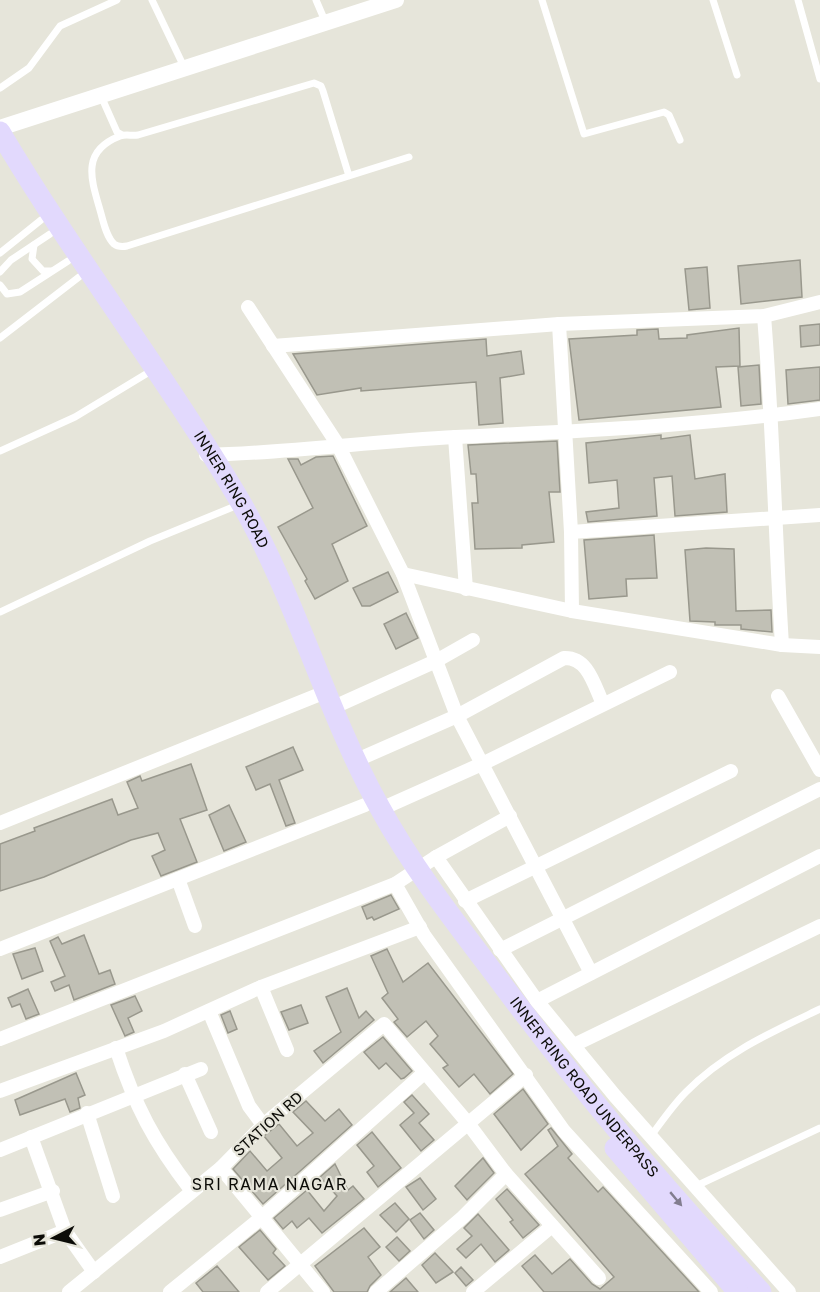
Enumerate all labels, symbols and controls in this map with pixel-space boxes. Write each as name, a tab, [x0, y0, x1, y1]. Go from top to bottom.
street label: INNER RING ROAD	[191, 427, 273, 551]
street label: INNER RING ROAD UNDERPASS	[507, 993, 663, 1180]
street label: STATION RD	[229, 1087, 306, 1159]
district label: SRI RAMA NAGAR	[192, 1174, 348, 1194]
one-way arrow	[669, 1191, 682, 1206]
north arrow	[24, 1208, 84, 1268]
text: N	[28, 1233, 50, 1247]

